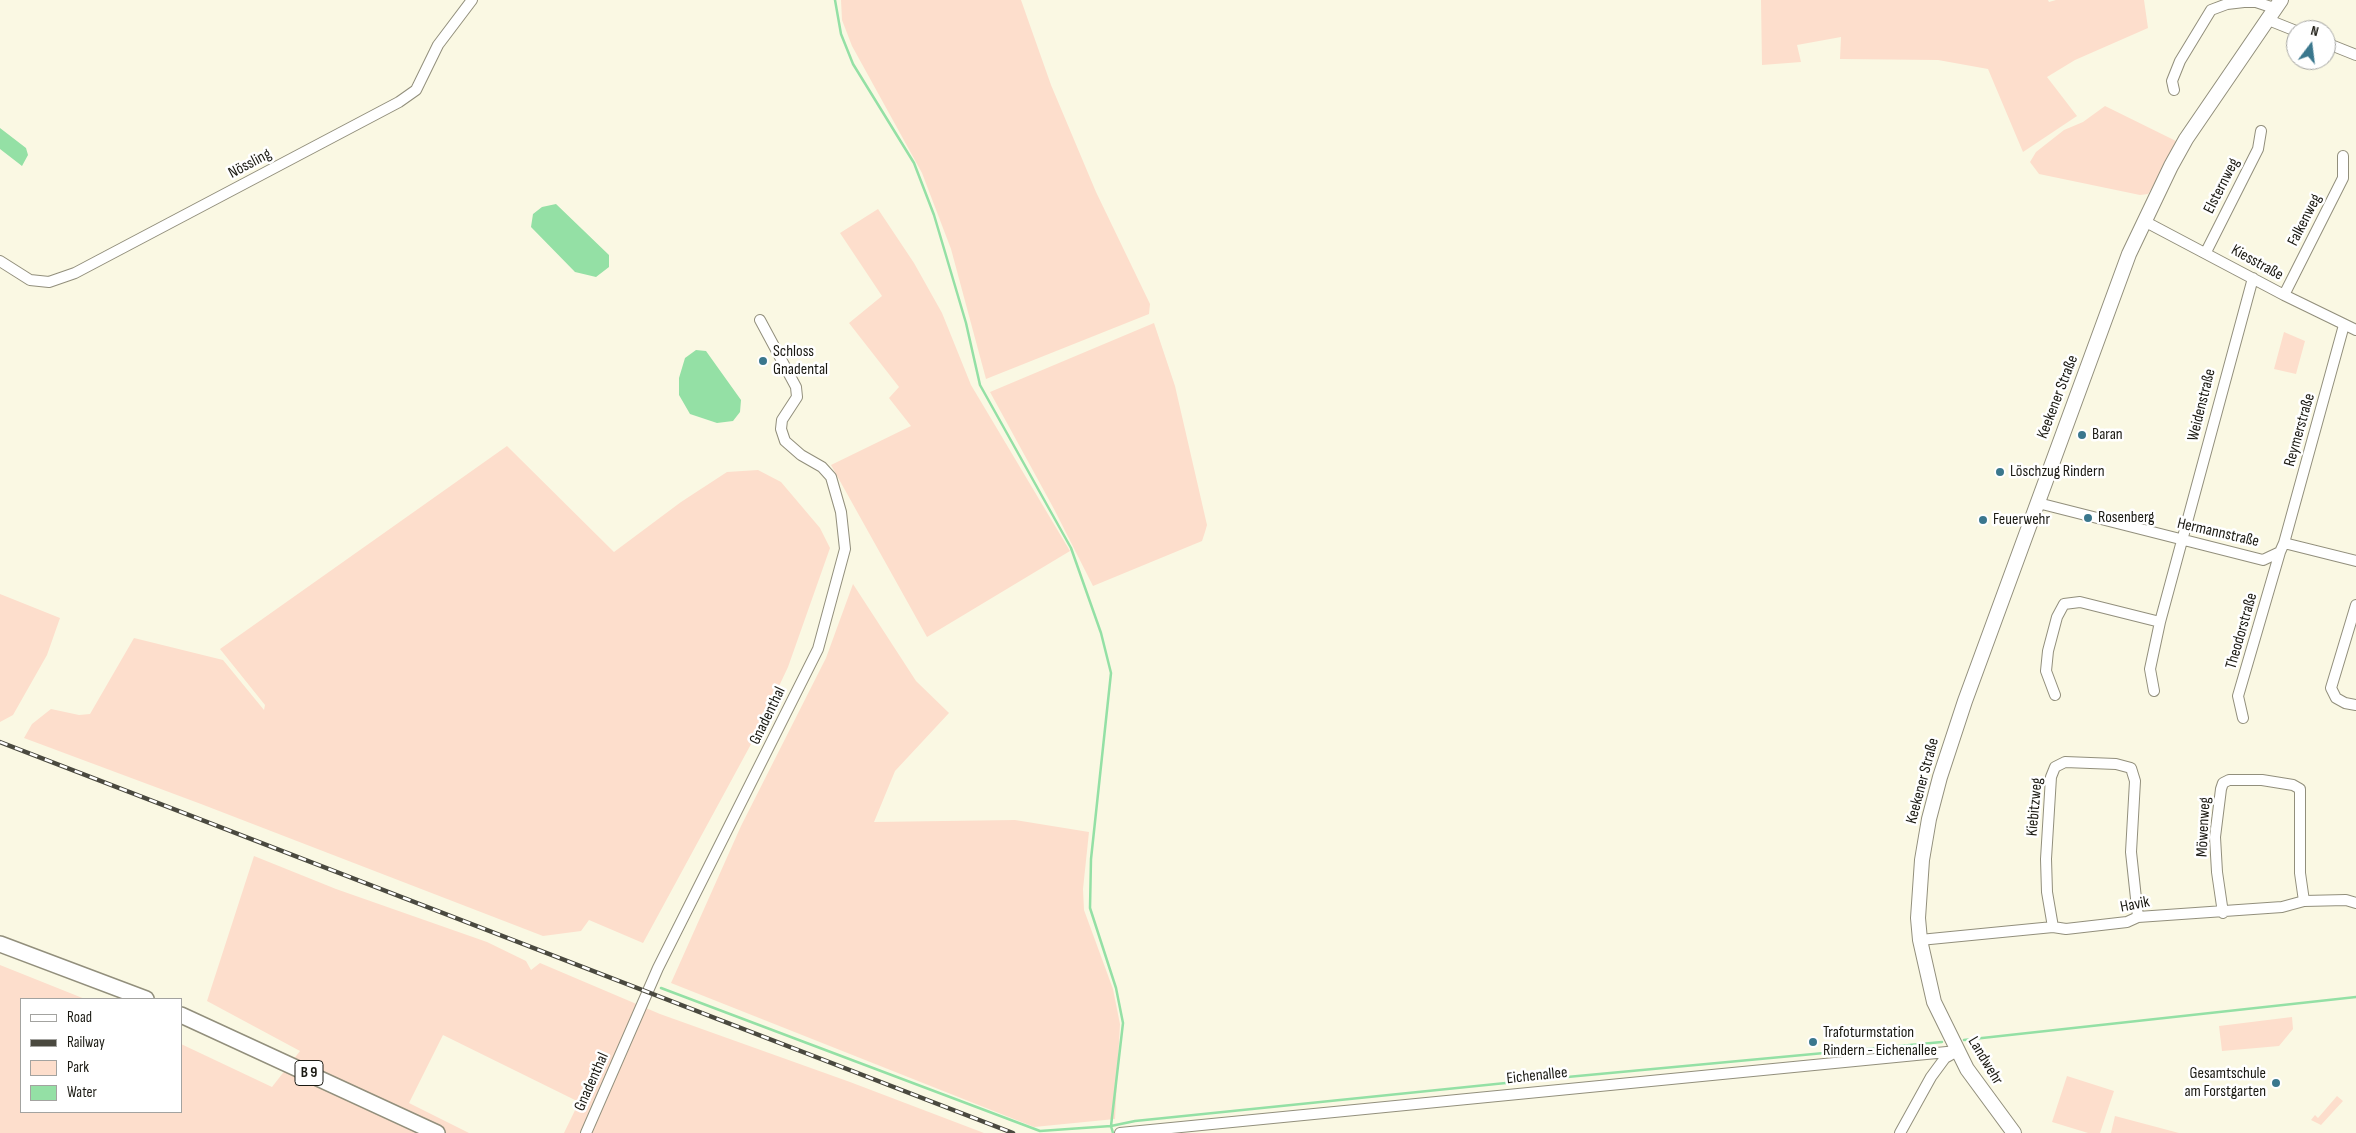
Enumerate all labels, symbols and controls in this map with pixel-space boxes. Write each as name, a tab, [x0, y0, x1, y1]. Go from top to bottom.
north arrow	[2286, 20, 2336, 70]
text: N	[2309, 22, 2321, 40]
street label: Nössling	[225, 145, 275, 183]
street label: Elsternweg	[2200, 155, 2244, 217]
street label: Falkenweg	[2284, 191, 2326, 249]
street label: Kiesstraße	[2228, 241, 2286, 285]
place label: Schloss Gnadental	[773, 342, 828, 380]
street label: Keekener Straße	[2033, 353, 2083, 441]
marker: Schloss Gnadental	[757, 355, 769, 367]
street label: Weidenstraße	[2184, 367, 2220, 443]
street label: Reymerstraße	[2280, 391, 2320, 469]
place label: Baran	[2092, 425, 2123, 445]
marker: Baran	[2076, 429, 2088, 441]
place label: Löschzug Rindern	[2010, 462, 2104, 482]
marker: Löschzug Rindern	[1994, 466, 2006, 478]
place label: Rosenberg	[2098, 508, 2154, 528]
place label: Feuerwehr	[1993, 510, 2050, 530]
marker: Rosenberg	[2082, 512, 2094, 524]
marker: Feuerwehr	[1977, 514, 1989, 526]
street label: Hermannstraße	[2175, 514, 2261, 552]
street label: Theodorstraße	[2222, 591, 2262, 671]
street label: Gnadenthal	[746, 684, 790, 748]
street label: Keekener Straße	[1902, 736, 1944, 826]
street label: Kiebitzweg	[2023, 777, 2047, 837]
street label: Möwenweg	[2193, 797, 2215, 857]
street label: Havik	[2119, 893, 2151, 917]
legend	[20, 998, 182, 1113]
text: Road	[67, 1008, 92, 1027]
place label: Trafoturmstation Rindern - Eichenallee	[1823, 1023, 1937, 1061]
text: Railway	[67, 1033, 105, 1052]
street label: Landwehr	[1963, 1034, 2007, 1088]
marker: Trafoturmstation Rindern - Eichenallee	[1807, 1036, 1819, 1048]
street label: Gnadenthal	[571, 1050, 613, 1114]
text: Park	[67, 1058, 89, 1077]
road number: B 9	[295, 1060, 323, 1086]
street label: Eichenallee	[1506, 1063, 1568, 1089]
place label: Gesamtschule am Forstgarten	[2184, 1064, 2266, 1102]
marker: Gesamtschule am Forstgarten	[2270, 1077, 2282, 1089]
text: Water	[67, 1083, 97, 1102]

